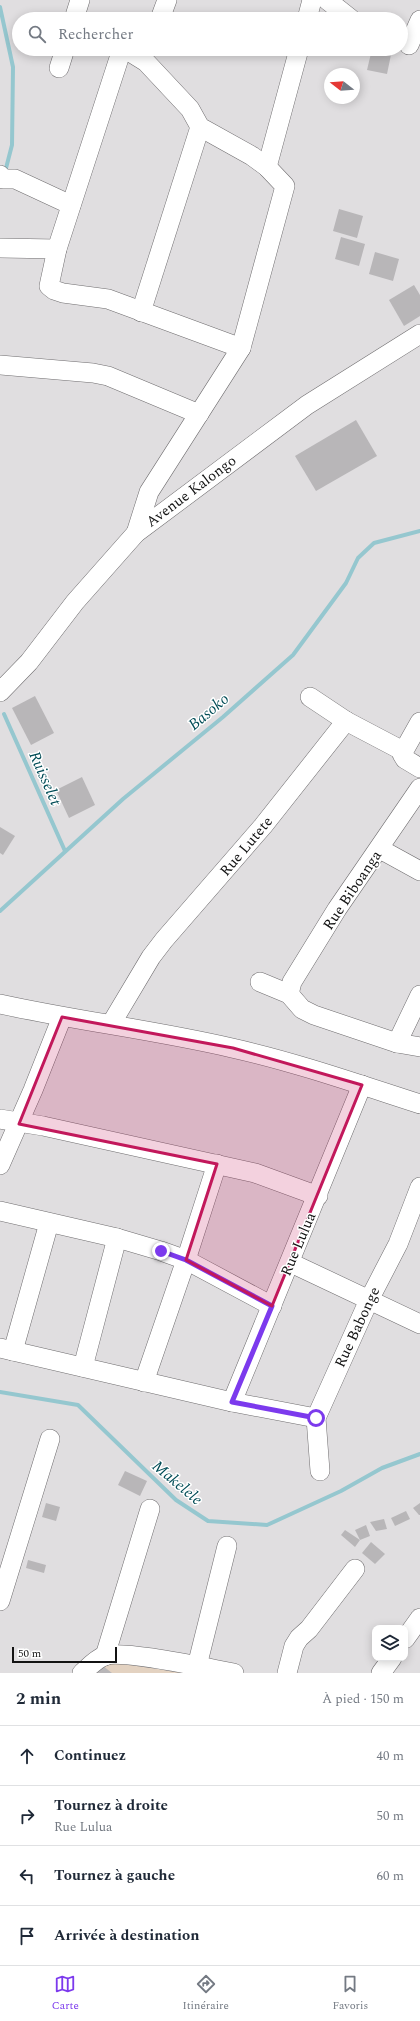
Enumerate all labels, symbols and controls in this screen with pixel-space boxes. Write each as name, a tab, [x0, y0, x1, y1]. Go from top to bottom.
search box	[12, 12, 408, 56]
icon: search	[26, 23, 48, 45]
text: Rechercher	[58, 23, 133, 46]
north arrow	[324, 68, 360, 104]
street label: Avenue Kalongo	[141, 450, 241, 533]
water label: Basoko	[183, 687, 235, 736]
water label: Ruisselet	[22, 747, 68, 810]
street label: Rue Lutete	[214, 811, 278, 881]
street label: Rue Biboanga	[317, 845, 388, 935]
street label: Rue Lulua	[275, 1208, 322, 1280]
route end	[152, 1242, 170, 1260]
street label: Rue Babonge	[329, 1283, 386, 1372]
route start	[307, 1409, 325, 1427]
water label: Makelele	[147, 1454, 208, 1511]
map controls	[372, 1625, 408, 1661]
button: layers	[372, 1625, 408, 1661]
scale bar	[12, 1645, 117, 1664]
text: 50 m	[18, 1645, 41, 1662]
text: 2 min	[16, 1686, 61, 1712]
text: À pied · 150 m	[322, 1689, 404, 1709]
text: Continuez	[54, 1744, 126, 1767]
icon: ahead	[16, 1745, 38, 1767]
text: 40 m	[377, 1746, 404, 1766]
text: Tournez à droite	[54, 1794, 168, 1817]
icon: right	[16, 1805, 38, 1827]
text: 50 m	[377, 1806, 404, 1826]
text: Rue Lulua	[54, 1817, 112, 1837]
text: Tournez à gauche	[54, 1864, 175, 1887]
icon: left	[16, 1865, 38, 1887]
text: 60 m	[377, 1866, 404, 1886]
text: Arrivée à destination	[54, 1924, 200, 1947]
icon: arrive	[16, 1925, 38, 1947]
tab: Carte	[52, 1973, 79, 2014]
tab: Itinéraire	[182, 1973, 229, 2014]
tab: Favoris	[332, 1973, 368, 2014]

